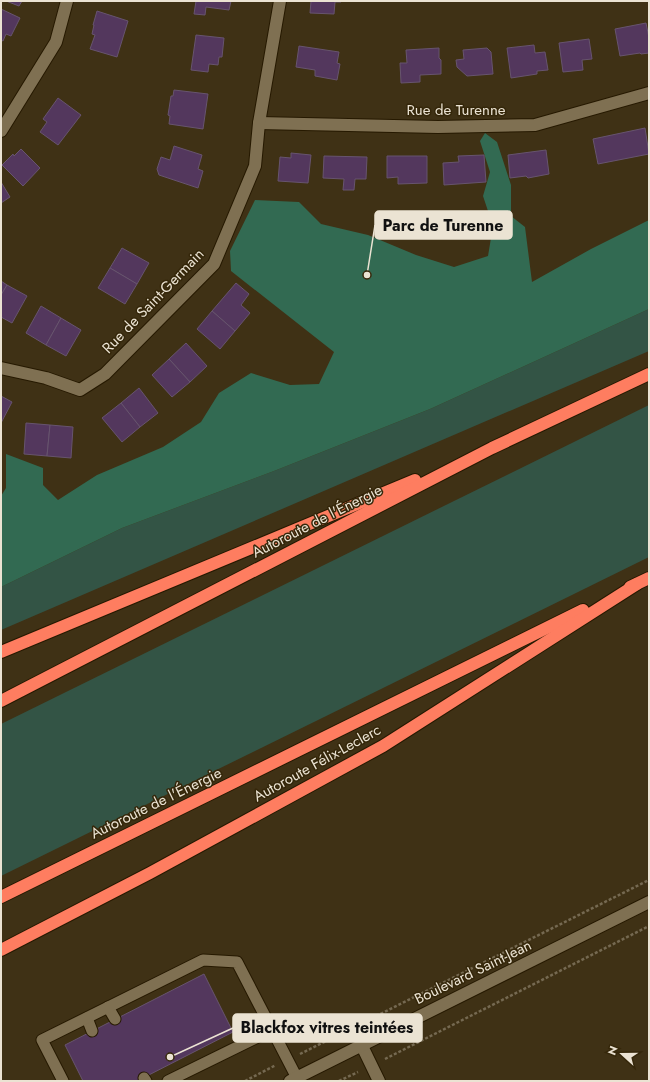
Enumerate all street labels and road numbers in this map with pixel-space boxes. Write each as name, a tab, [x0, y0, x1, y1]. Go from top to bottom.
street label: Rue de Turenne	[406, 99, 506, 121]
street label: Rue de Saint-Germain	[97, 244, 209, 358]
street label: Autoroute de l'Énergie	[248, 478, 386, 563]
street label: Autoroute Félix-Leclerc	[249, 719, 385, 807]
street label: Autoroute de l'Énergie	[87, 762, 226, 844]
street label: Boulevard Saint-Jean	[411, 934, 535, 1010]

